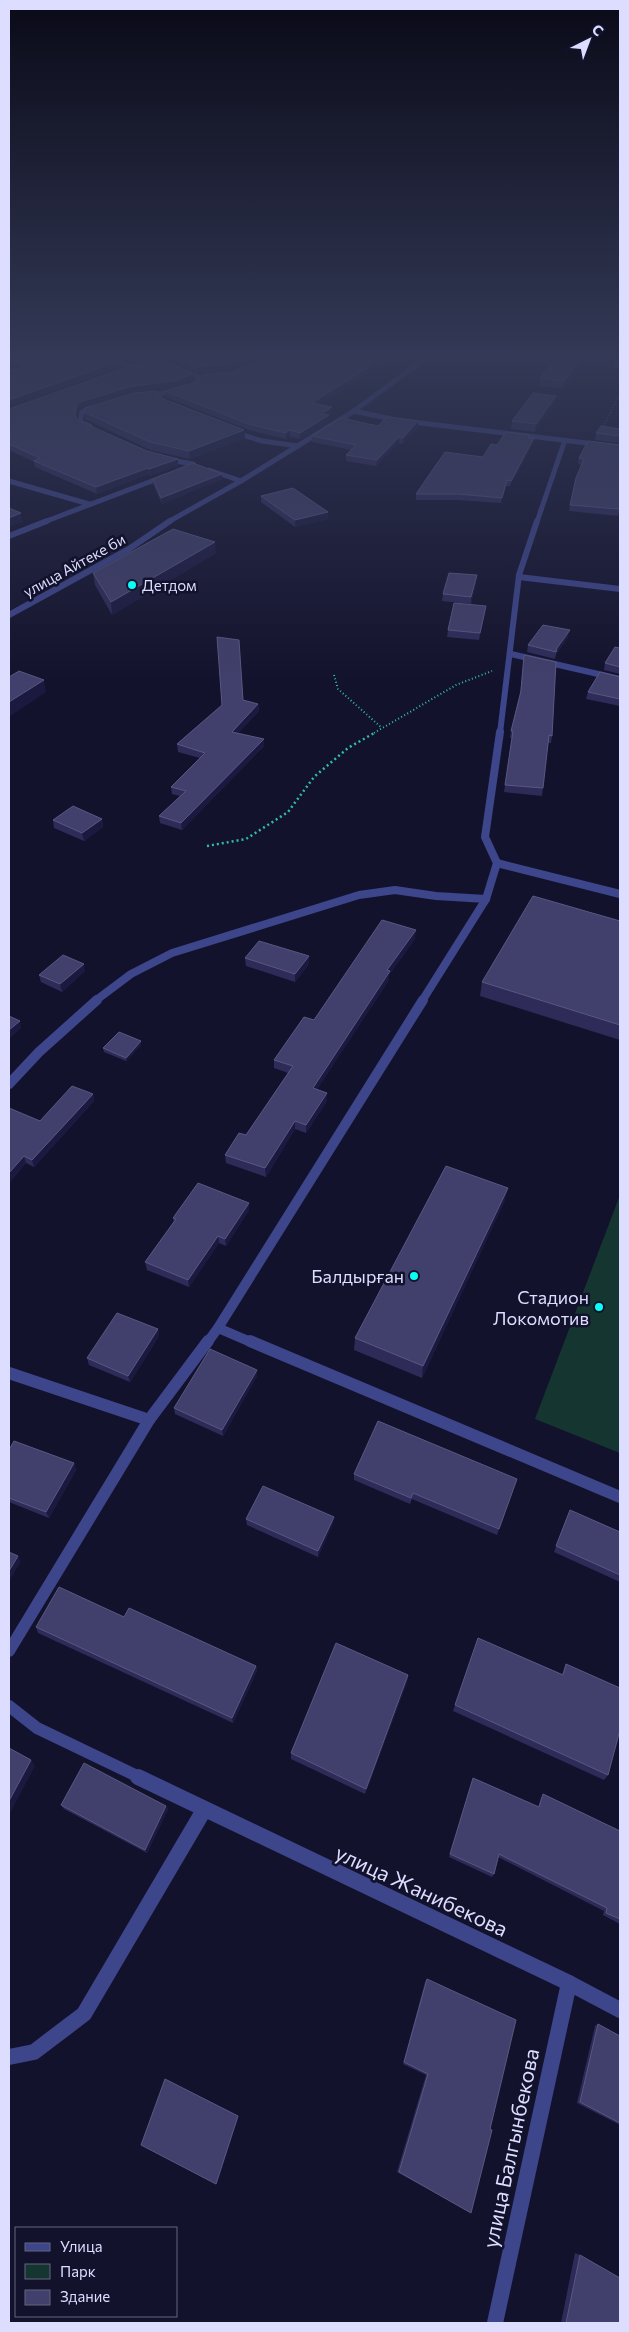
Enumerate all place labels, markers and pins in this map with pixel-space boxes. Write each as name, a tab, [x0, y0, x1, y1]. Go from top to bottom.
place label: Детдом	[142, 576, 197, 594]
marker: Детдом	[126, 579, 138, 591]
place label: Балдырған	[311, 1265, 404, 1287]
marker: Балдырған	[408, 1270, 420, 1282]
place label: Стадион Локомотив	[493, 1286, 589, 1329]
marker: Стадион Локомотив	[593, 1301, 605, 1313]

